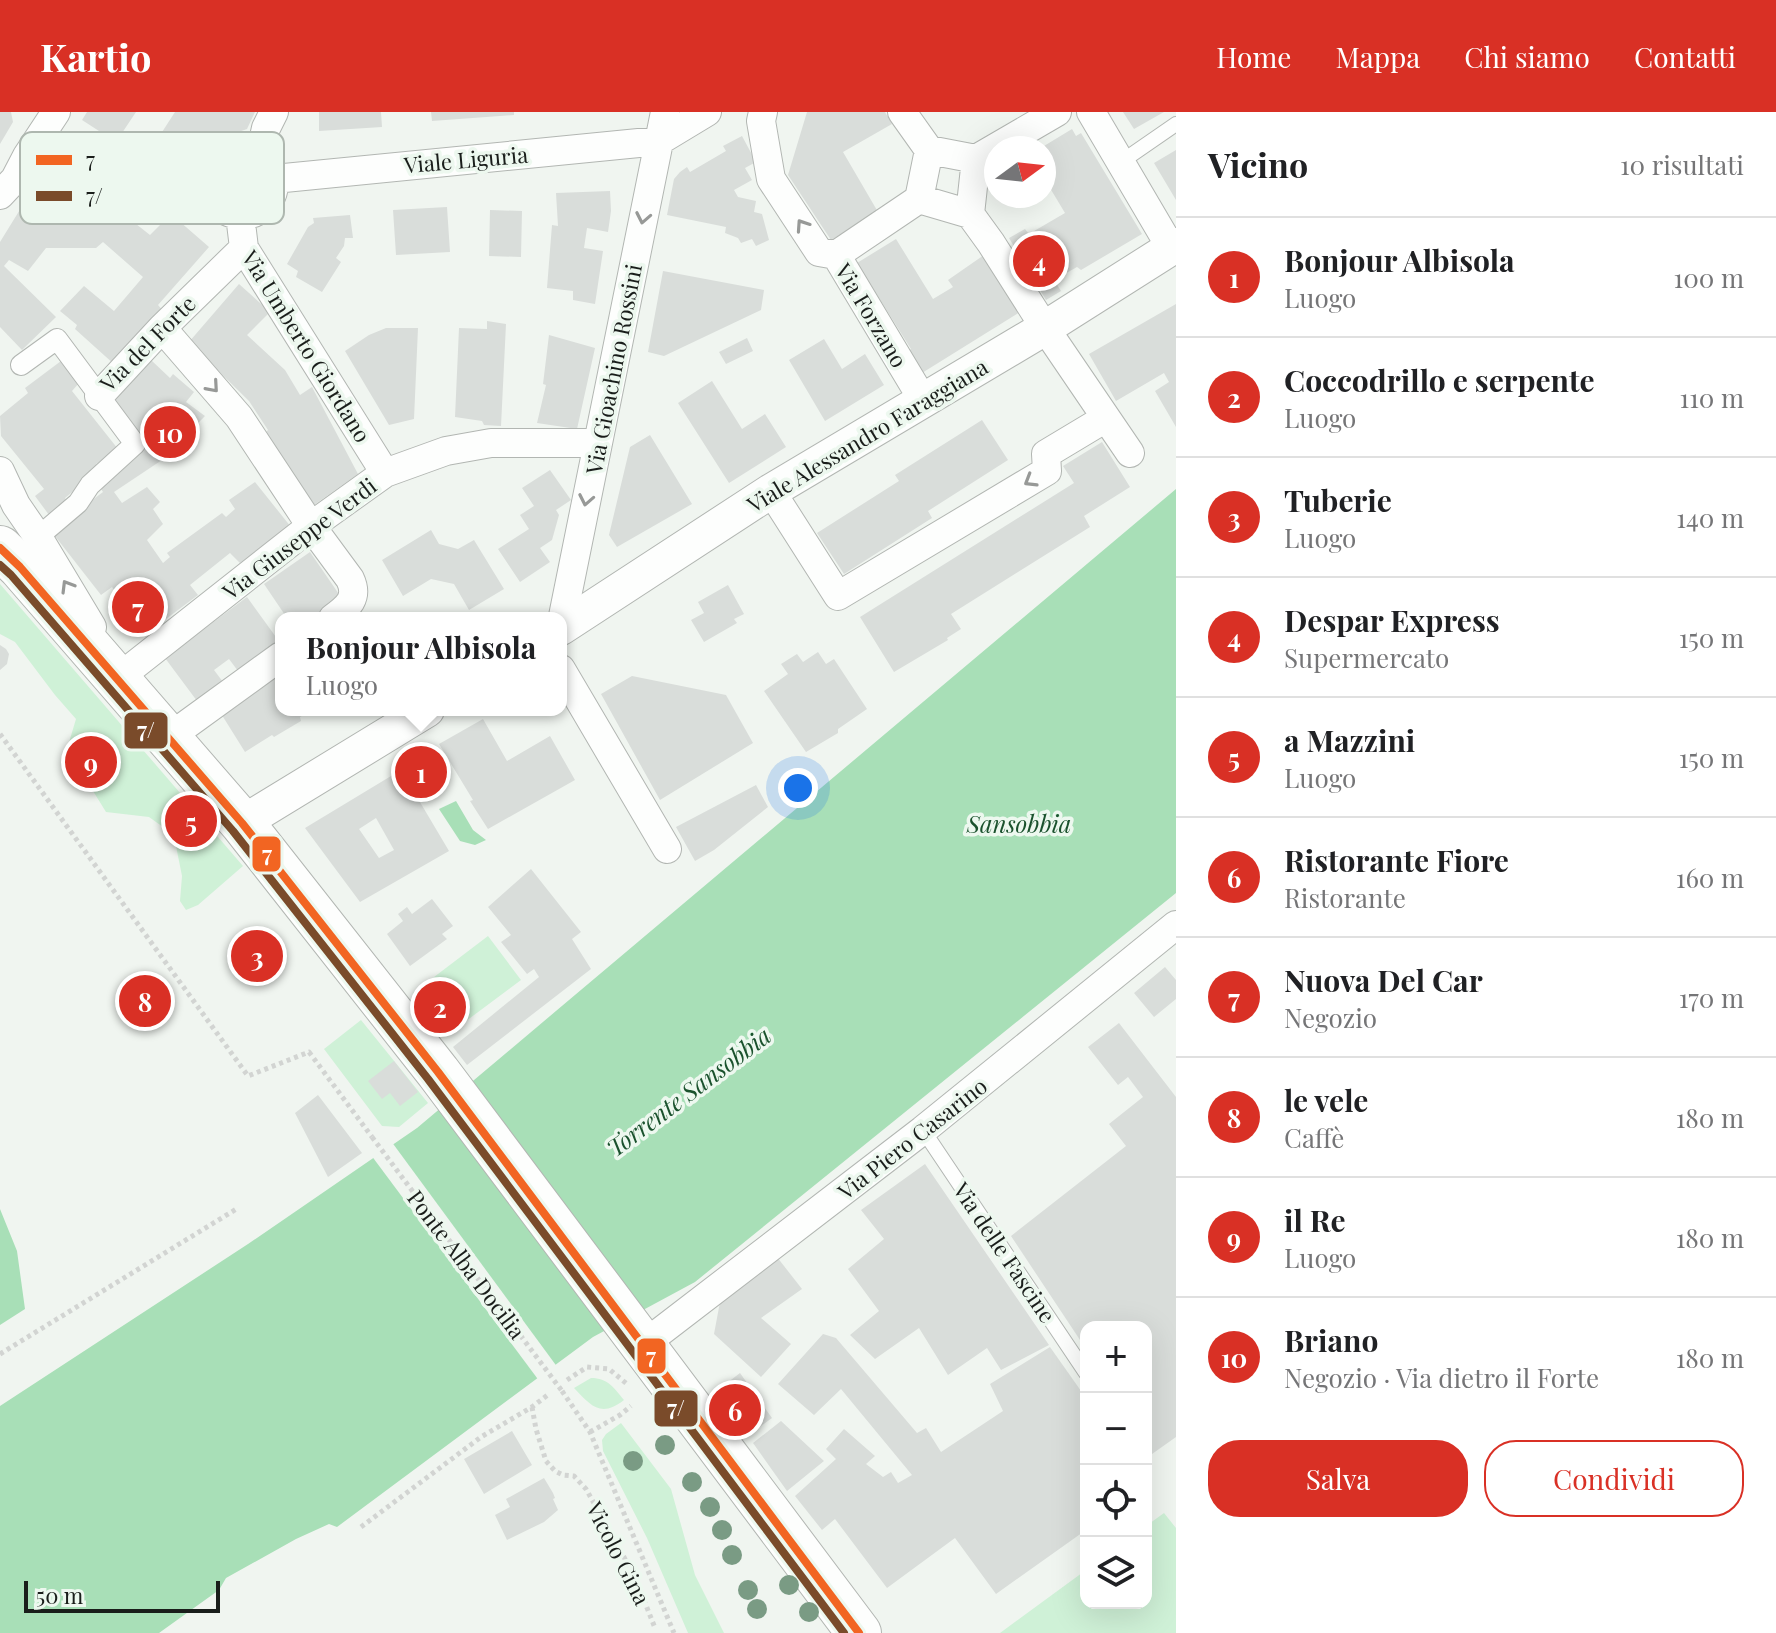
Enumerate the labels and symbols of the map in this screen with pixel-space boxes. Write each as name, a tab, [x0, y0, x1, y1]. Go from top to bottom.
legend	[20, 132, 284, 224]
north arrow	[984, 136, 1056, 208]
street label: Viale Liguria	[402, 139, 529, 179]
text: 7	[86, 144, 95, 174]
text: 7/	[86, 180, 103, 210]
one-way arrow	[635, 210, 652, 224]
one-way arrow	[796, 220, 811, 234]
pin: 4	[1013, 231, 1065, 291]
street label: Via Umberto Giordano	[235, 244, 378, 448]
street label: Via Forzano	[829, 257, 915, 373]
street label: Via Gioachino Rossini	[578, 261, 648, 478]
street label: Via del Forte	[92, 288, 202, 398]
street label: Viale Alessandro Faraggiana	[740, 351, 993, 519]
one-way arrow	[203, 378, 217, 393]
pin: 10	[144, 402, 196, 462]
street label: Via Giuseppe Verdi	[215, 470, 382, 606]
one-way arrow	[1024, 471, 1039, 487]
one-way arrow	[579, 493, 596, 507]
pin: 7	[112, 577, 164, 637]
one-way arrow	[62, 580, 77, 595]
line badge: 7/	[123, 711, 169, 750]
text: 7/	[137, 714, 155, 744]
pin: 9	[65, 732, 117, 792]
pin: 1	[395, 742, 447, 802]
your location	[778, 768, 818, 808]
pin: 5	[165, 791, 217, 851]
water label: Sansobbia	[966, 807, 1071, 839]
line badge: 7	[251, 835, 282, 873]
text: 7	[262, 838, 272, 868]
pin: 3	[231, 926, 283, 986]
pin: 8	[119, 971, 171, 1031]
pin: 2	[414, 977, 466, 1037]
water label: Torrente Sansobbia	[599, 1019, 777, 1163]
street label: Via Piero Casarino	[830, 1070, 993, 1206]
street label: Via delle Fascine	[946, 1175, 1063, 1328]
street label: Ponte Alba Docilia	[401, 1184, 533, 1345]
line badge: 7	[636, 1337, 667, 1375]
text: 7	[646, 1340, 656, 1370]
pin: 6	[709, 1380, 761, 1440]
line badge: 7/	[653, 1389, 699, 1428]
text: 7/	[667, 1392, 685, 1422]
street label: Vicolo Gina	[580, 1495, 658, 1610]
scale bar	[24, 1577, 220, 1613]

